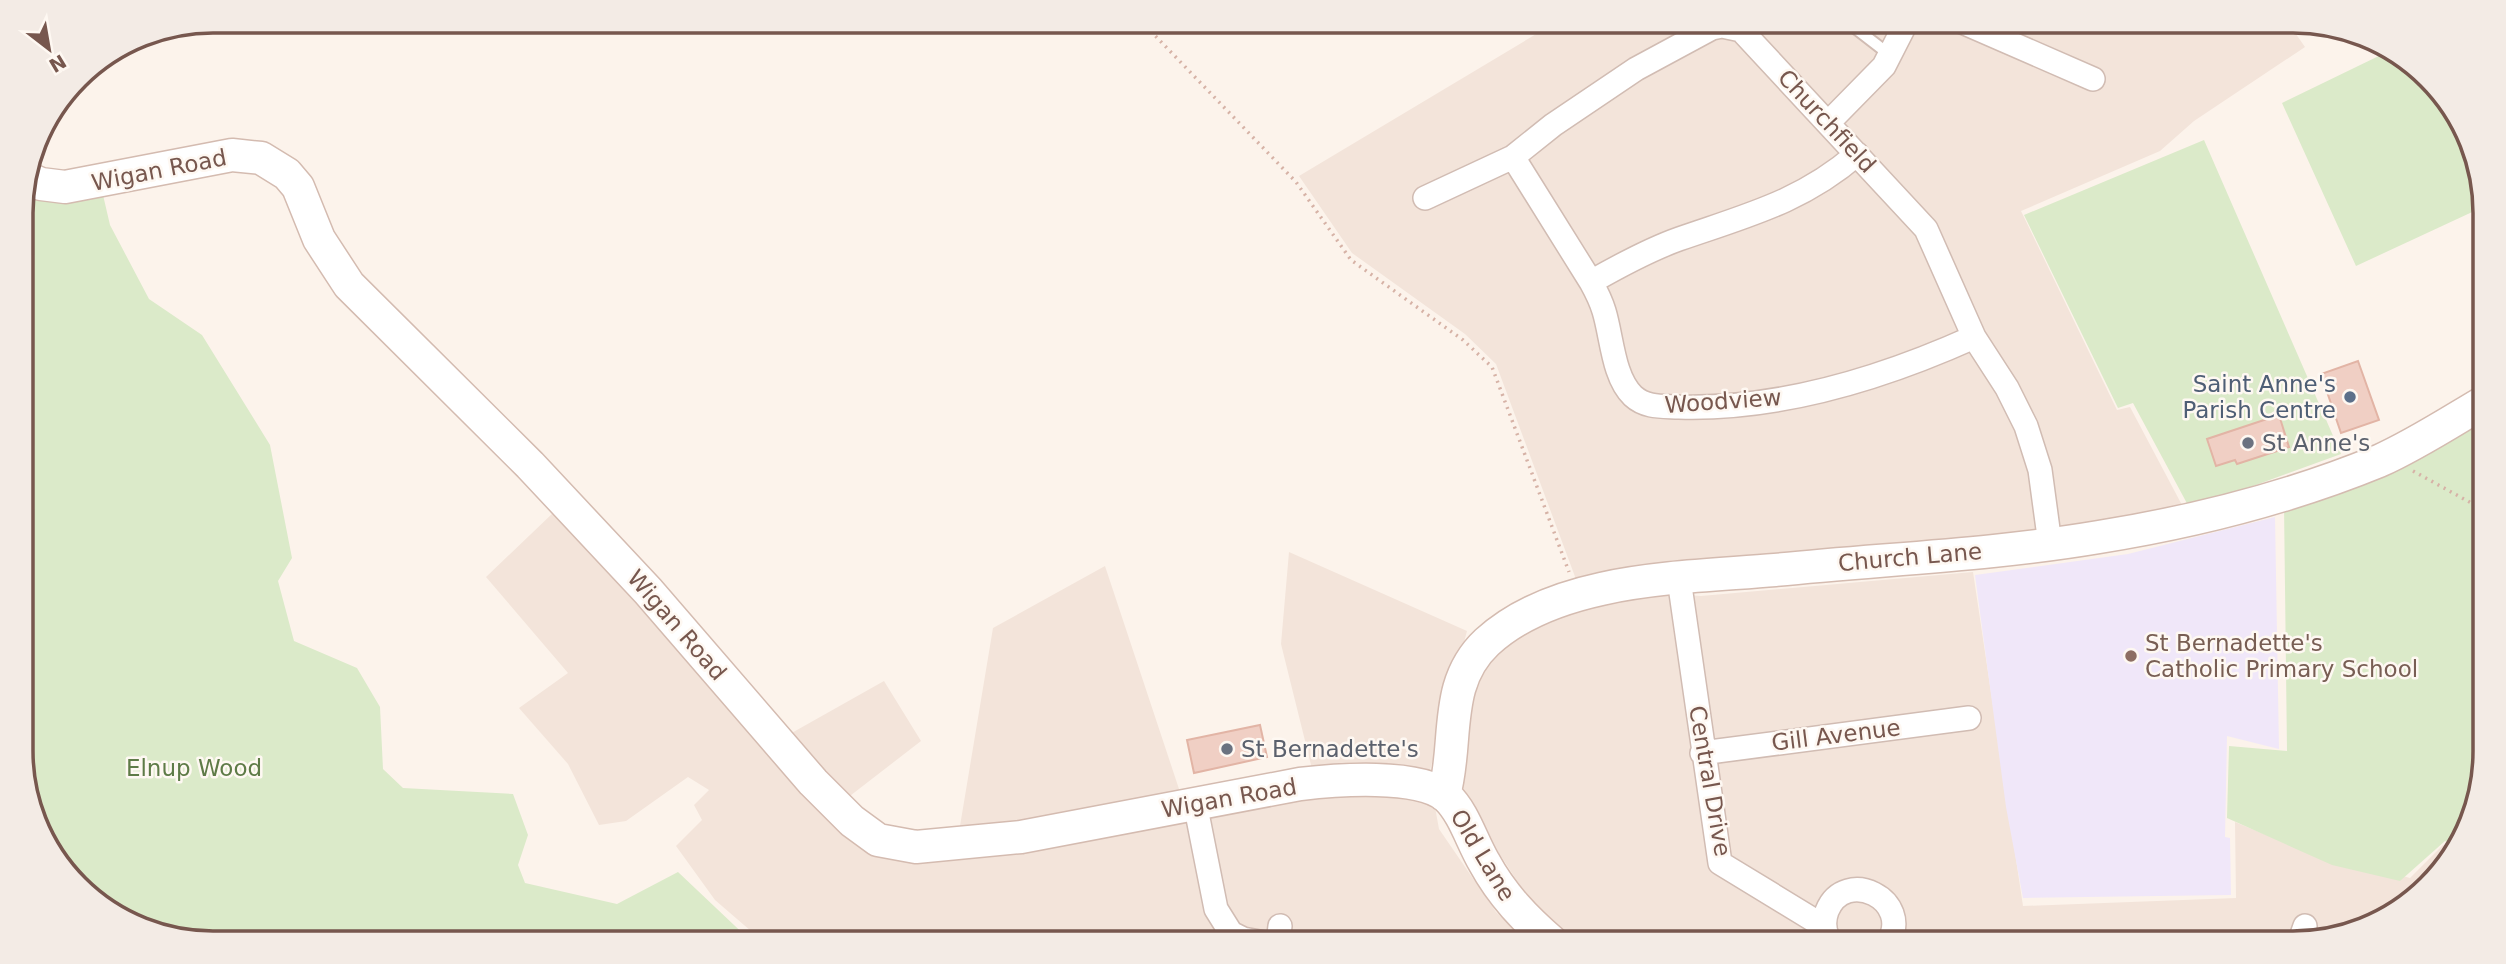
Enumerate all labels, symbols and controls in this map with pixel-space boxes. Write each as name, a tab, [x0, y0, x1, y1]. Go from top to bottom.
north arrow	[14, 14, 84, 84]
text: N	[45, 50, 70, 77]
street label: Churchfield	[1773, 64, 1881, 178]
street label: Wigan Road	[89, 144, 229, 196]
place label: Saint Anne's Parish Centre	[2182, 371, 2336, 423]
street label: Woodview	[1664, 384, 1782, 418]
marker: Saint Anne's Parish Centre	[2342, 389, 2358, 405]
place label: St Anne's	[2262, 430, 2370, 456]
marker: St Anne's	[2240, 435, 2256, 451]
street label: Church Lane	[1837, 538, 1983, 576]
street label: Wigan Road	[622, 565, 732, 685]
place label: St Bernadette's Catholic Primary School	[2145, 630, 2418, 682]
marker: St Bernadette's Catholic Primary School	[2123, 648, 2139, 664]
street label: Central Drive	[1684, 704, 1736, 858]
street label: Gill Avenue	[1770, 714, 1902, 756]
place label: St Bernadette's	[1241, 736, 1419, 762]
marker: St Bernadette's	[1219, 741, 1235, 757]
park label: Elnup Wood	[126, 755, 262, 781]
street label: Wigan Road	[1159, 773, 1299, 823]
street label: Old Lane	[1446, 805, 1520, 905]

